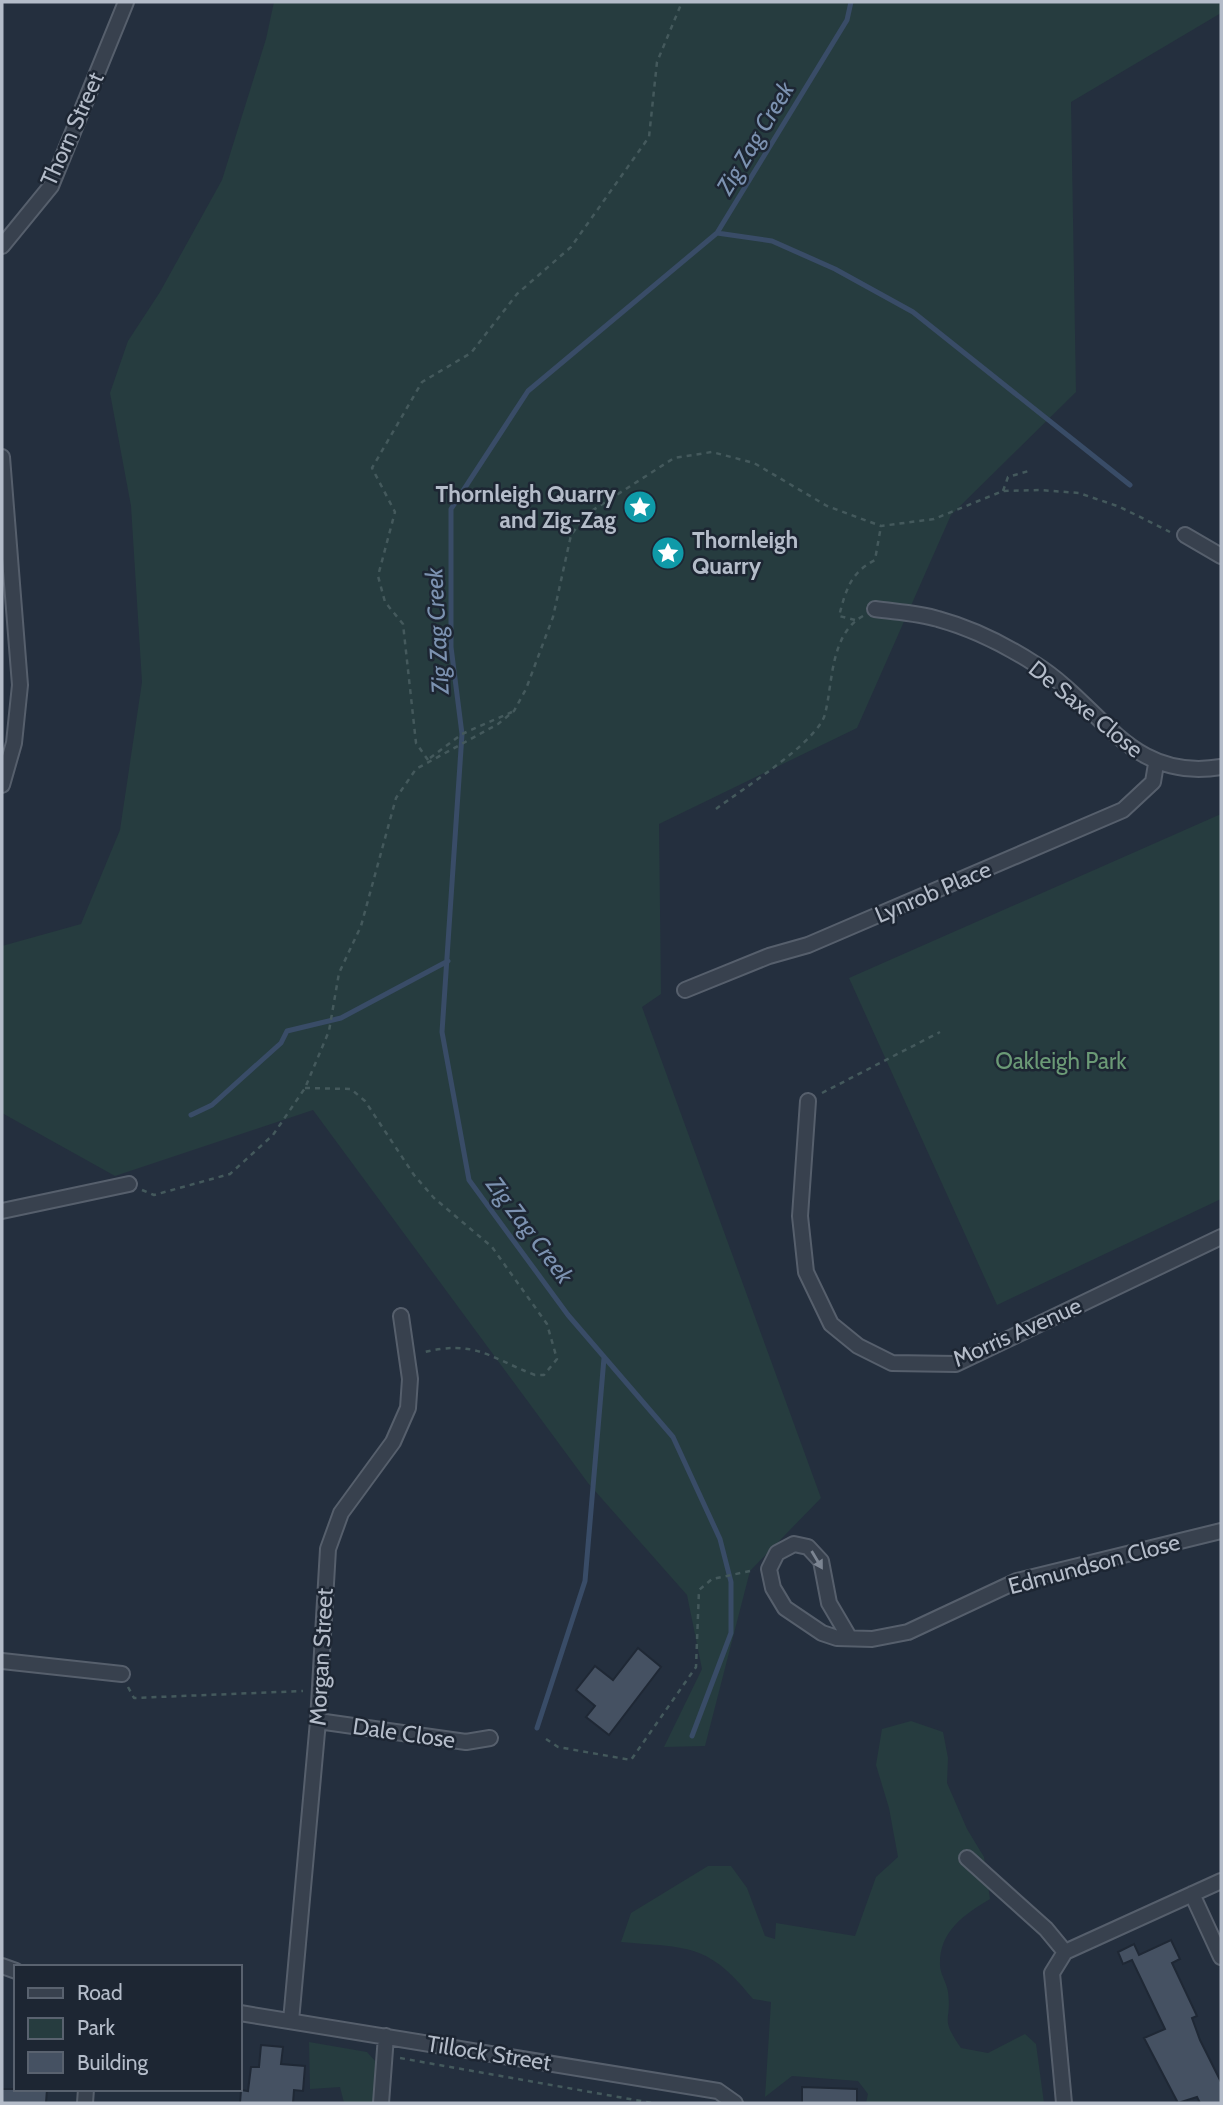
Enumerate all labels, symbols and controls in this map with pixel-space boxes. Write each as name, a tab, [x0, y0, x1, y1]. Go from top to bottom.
street label: Thorn Street	[34, 68, 110, 190]
water label: Zig Zag Creek	[709, 76, 800, 201]
place label: Thornleigh Quarry and Zig-Zag	[436, 480, 617, 534]
place icon: Thornleigh Quarry and Zig-Zag	[621, 488, 659, 526]
place label: Thornleigh Quarry	[692, 526, 798, 580]
place icon: Thornleigh Quarry	[649, 534, 687, 572]
water label: Zig Zag Creek	[419, 566, 455, 696]
street label: De Saxe Close	[1023, 654, 1149, 764]
street label: Lynrob Place	[871, 855, 995, 929]
park label: Oakleigh Park	[995, 1047, 1127, 1075]
water label: Zig Zag Creek	[480, 1170, 580, 1290]
street label: Morris Avenue	[948, 1291, 1086, 1373]
street label: Edmundson Close	[1005, 1528, 1183, 1600]
one-way arrow	[810, 1550, 823, 1570]
street label: Morgan Street	[303, 1587, 339, 1727]
street label: Dale Close	[351, 1712, 457, 1754]
legend	[14, 1965, 242, 2091]
text: Road	[77, 1980, 123, 2005]
text: Park	[77, 2015, 115, 2040]
street label: Tillock Street	[425, 2029, 553, 2077]
text: Building	[77, 2050, 149, 2075]

